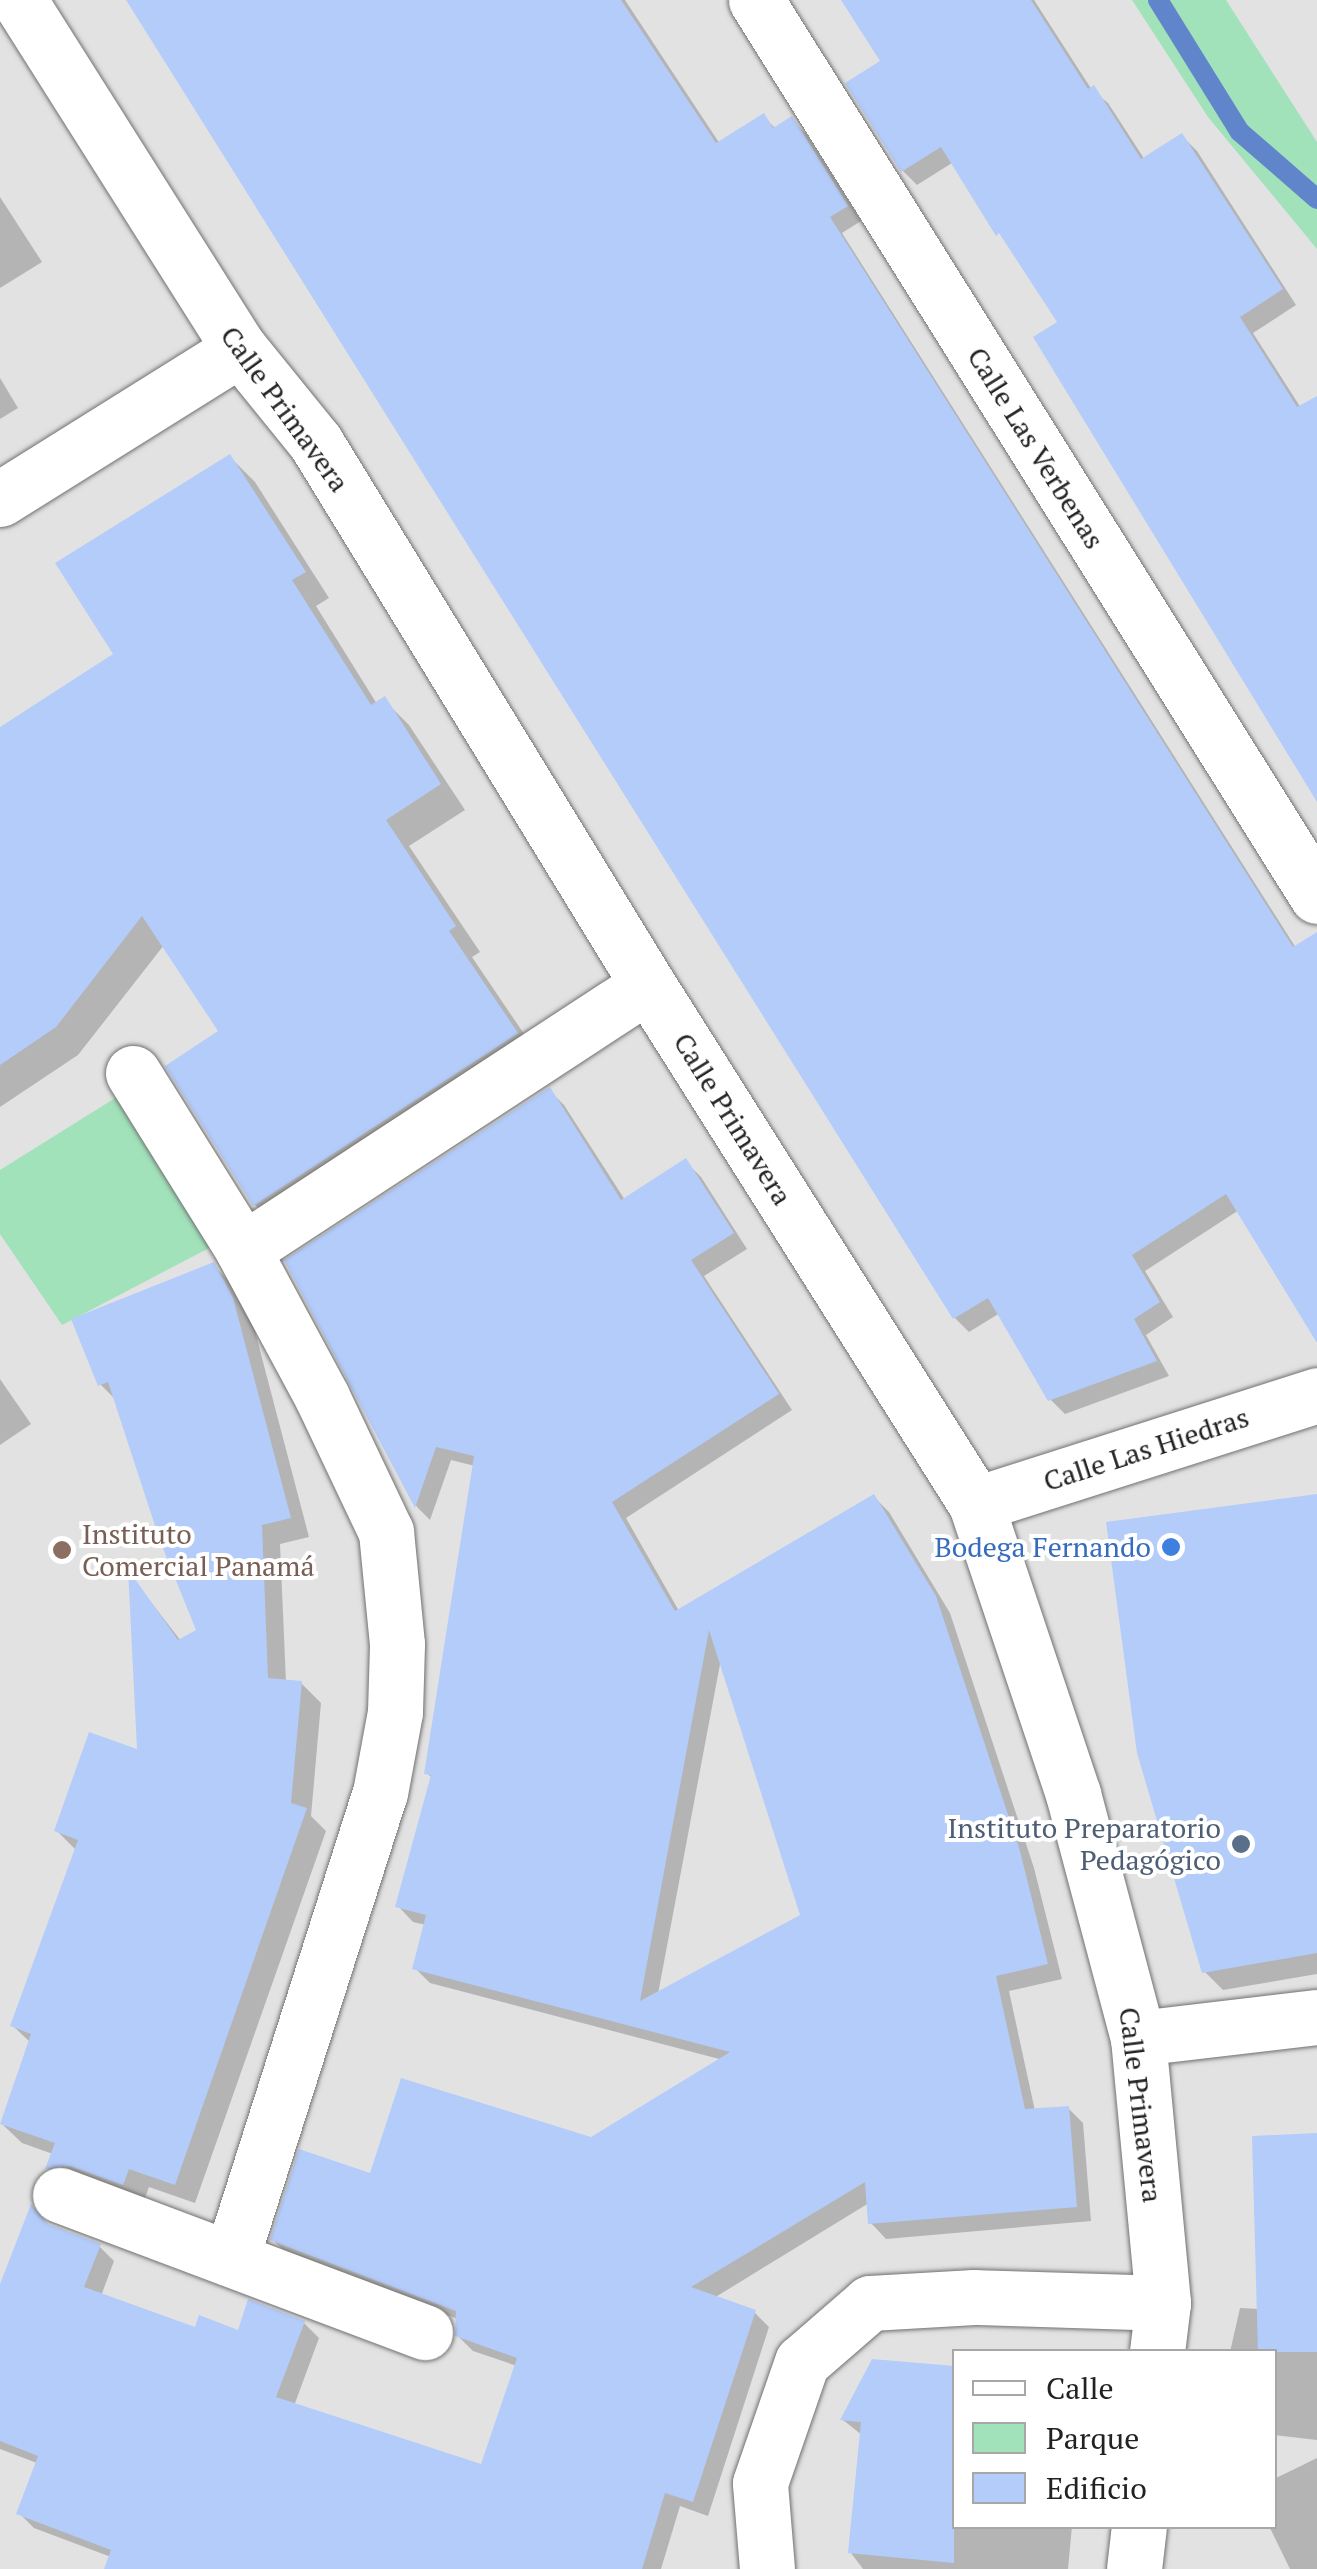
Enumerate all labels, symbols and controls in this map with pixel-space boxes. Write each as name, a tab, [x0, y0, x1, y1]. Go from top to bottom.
street label: Calle Primavera	[214, 320, 356, 498]
street label: Calle Las Verbenas	[960, 341, 1112, 555]
street label: Calle Primavera	[667, 1027, 799, 1211]
street label: Calle Las Hiedras	[1039, 1400, 1253, 1498]
place label: Instituto Comercial Panamá	[82, 1517, 315, 1583]
place label: Bodega Fernando	[935, 1530, 1151, 1564]
marker: Bodega Fernando	[1160, 1536, 1182, 1558]
marker: Instituto Comercial Panamá	[51, 1539, 73, 1561]
place label: Instituto Preparatorio Pedagógico	[948, 1811, 1221, 1877]
marker: Instituto Preparatorio Pedagógico	[1230, 1833, 1252, 1855]
street label: Calle Primavera	[1112, 2005, 1170, 2205]
legend	[952, 2349, 1277, 2529]
text: Calle	[1046, 2368, 1114, 2408]
text: Parque	[1046, 2418, 1139, 2458]
text: Edificio	[1046, 2468, 1147, 2508]

